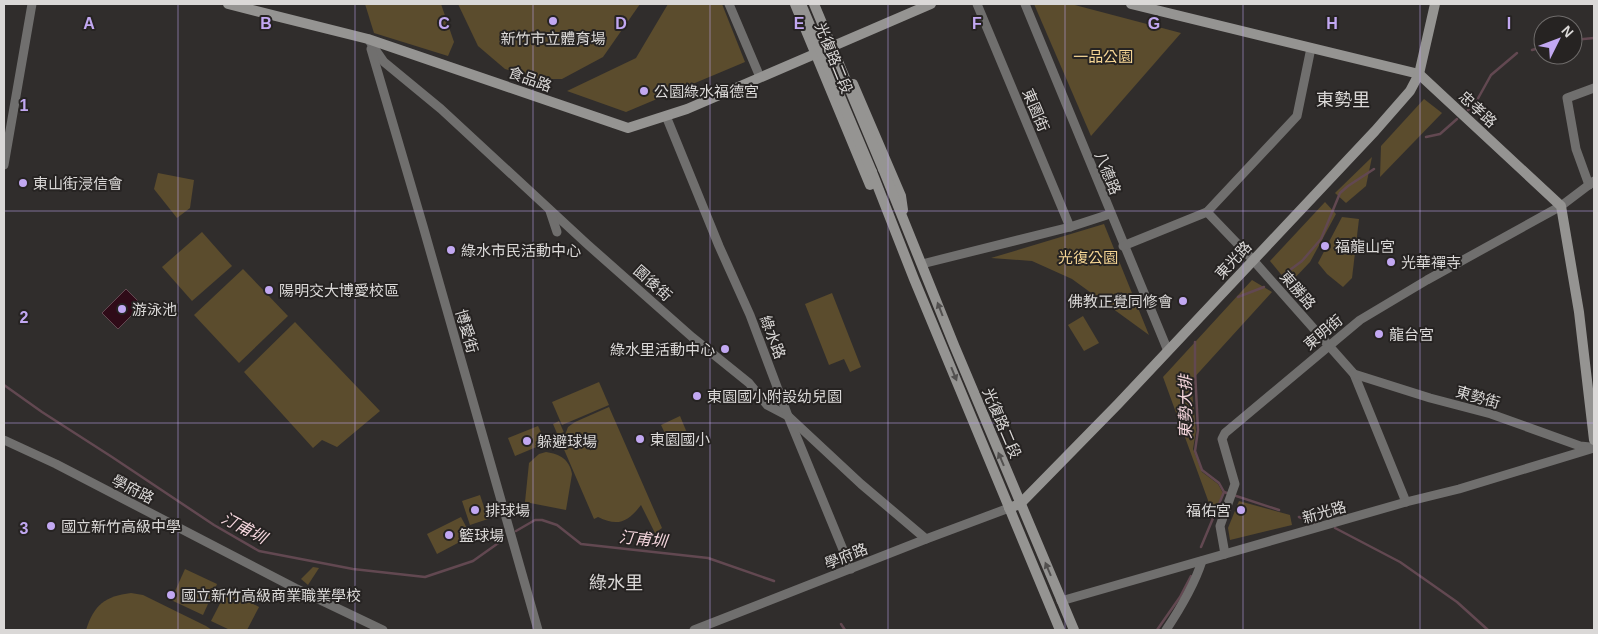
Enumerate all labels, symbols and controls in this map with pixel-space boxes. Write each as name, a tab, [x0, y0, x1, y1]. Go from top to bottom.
text: A	[83, 15, 95, 32]
text: B	[260, 15, 272, 32]
text: C	[438, 15, 450, 32]
marker: 新竹市立體育場	[547, 15, 559, 27]
text: D	[615, 15, 627, 32]
text: E	[794, 15, 805, 32]
text: F	[972, 15, 982, 32]
text: G	[1148, 15, 1160, 32]
text: H	[1326, 15, 1338, 32]
text: I	[1507, 15, 1511, 32]
north arrow	[1533, 15, 1583, 65]
street label: 光復路二段	[812, 20, 856, 96]
text: N	[1558, 22, 1577, 40]
place label: 新竹市立體育場	[500, 30, 606, 47]
park label: 一品公園	[1073, 48, 1133, 65]
street label: 食品路	[506, 63, 554, 95]
place label: 公園綠水福德宮	[654, 83, 759, 100]
marker: 公園綠水福德宮	[638, 85, 650, 97]
street label: 東園街	[1019, 86, 1053, 134]
street label: 忠孝路	[1456, 87, 1500, 131]
district label: 東勢里	[1316, 90, 1370, 110]
text: 1	[20, 97, 29, 114]
street label: 八德路	[1092, 149, 1124, 197]
place label: 東山街浸信會	[33, 175, 123, 192]
marker: 東山街浸信會	[17, 177, 29, 189]
street label: 東光路	[1211, 238, 1255, 282]
place label: 福龍山宮	[1335, 238, 1395, 255]
marker: 福龍山宮	[1319, 240, 1331, 252]
place label: 綠水市民活動中心	[461, 242, 581, 259]
marker: 綠水市民活動中心	[445, 244, 457, 256]
park label: 光復公園	[1058, 249, 1118, 266]
place label: 光華禪寺	[1401, 254, 1461, 271]
marker: 光華禪寺	[1385, 256, 1397, 268]
street label: 園後街	[631, 262, 675, 304]
street label: 東勝路	[1277, 267, 1319, 313]
place label: 陽明交大博愛校區	[279, 282, 399, 299]
marker: 陽明交大博愛校區	[263, 284, 275, 296]
place label: 佛教正覺同修會	[1068, 293, 1173, 310]
marker: 佛教正覺同修會	[1177, 295, 1189, 307]
place label: 游泳池	[132, 301, 177, 318]
one-way arrow	[935, 302, 943, 316]
marker: 游泳池	[116, 303, 128, 315]
street label: 博愛街	[453, 307, 481, 355]
text: 2	[20, 309, 29, 326]
street label: 東明街	[1300, 311, 1346, 353]
street label: 綠水路	[757, 313, 789, 361]
place label: 龍台宮	[1389, 326, 1434, 343]
marker: 龍台宮	[1373, 328, 1385, 340]
place label: 綠水里活動中心	[610, 341, 715, 358]
marker: 綠水里活動中心	[719, 343, 731, 355]
one-way arrow	[950, 367, 958, 382]
water label: 東勢大排	[1177, 373, 1194, 439]
street label: 東勢街	[1454, 383, 1502, 411]
street label: 光復路二段	[980, 385, 1024, 461]
place label: 東園國小附設幼兒園	[707, 388, 842, 405]
marker: 東園國小附設幼兒園	[691, 390, 703, 402]
place label: 東園國小	[650, 431, 710, 448]
place label: 躲避球場	[537, 433, 597, 450]
marker: 東園國小	[634, 433, 646, 445]
marker: 躲避球場	[521, 435, 533, 447]
one-way arrow	[997, 452, 1005, 466]
street label: 學府路	[109, 471, 157, 507]
street label: 新光路	[1300, 498, 1348, 526]
place label: 排球場	[485, 502, 530, 519]
place label: 福佑宮	[1186, 502, 1231, 519]
marker: 排球場	[469, 504, 481, 516]
marker: 福佑宮	[1235, 504, 1247, 516]
water label: 汀甫圳	[219, 509, 271, 548]
place label: 國立新竹高級中學	[61, 518, 181, 535]
text: 3	[20, 520, 29, 537]
marker: 國立新竹高級中學	[45, 520, 57, 532]
place label: 籃球場	[459, 527, 504, 544]
water label: 汀甫圳	[618, 528, 670, 550]
marker: 籃球場	[443, 529, 455, 541]
street label: 學府路	[822, 540, 870, 572]
one-way arrow	[1043, 562, 1051, 576]
district label: 綠水里	[589, 573, 643, 593]
place label: 國立新竹高級商業職業學校	[181, 587, 361, 604]
marker: 國立新竹高級商業職業學校	[165, 589, 177, 601]

